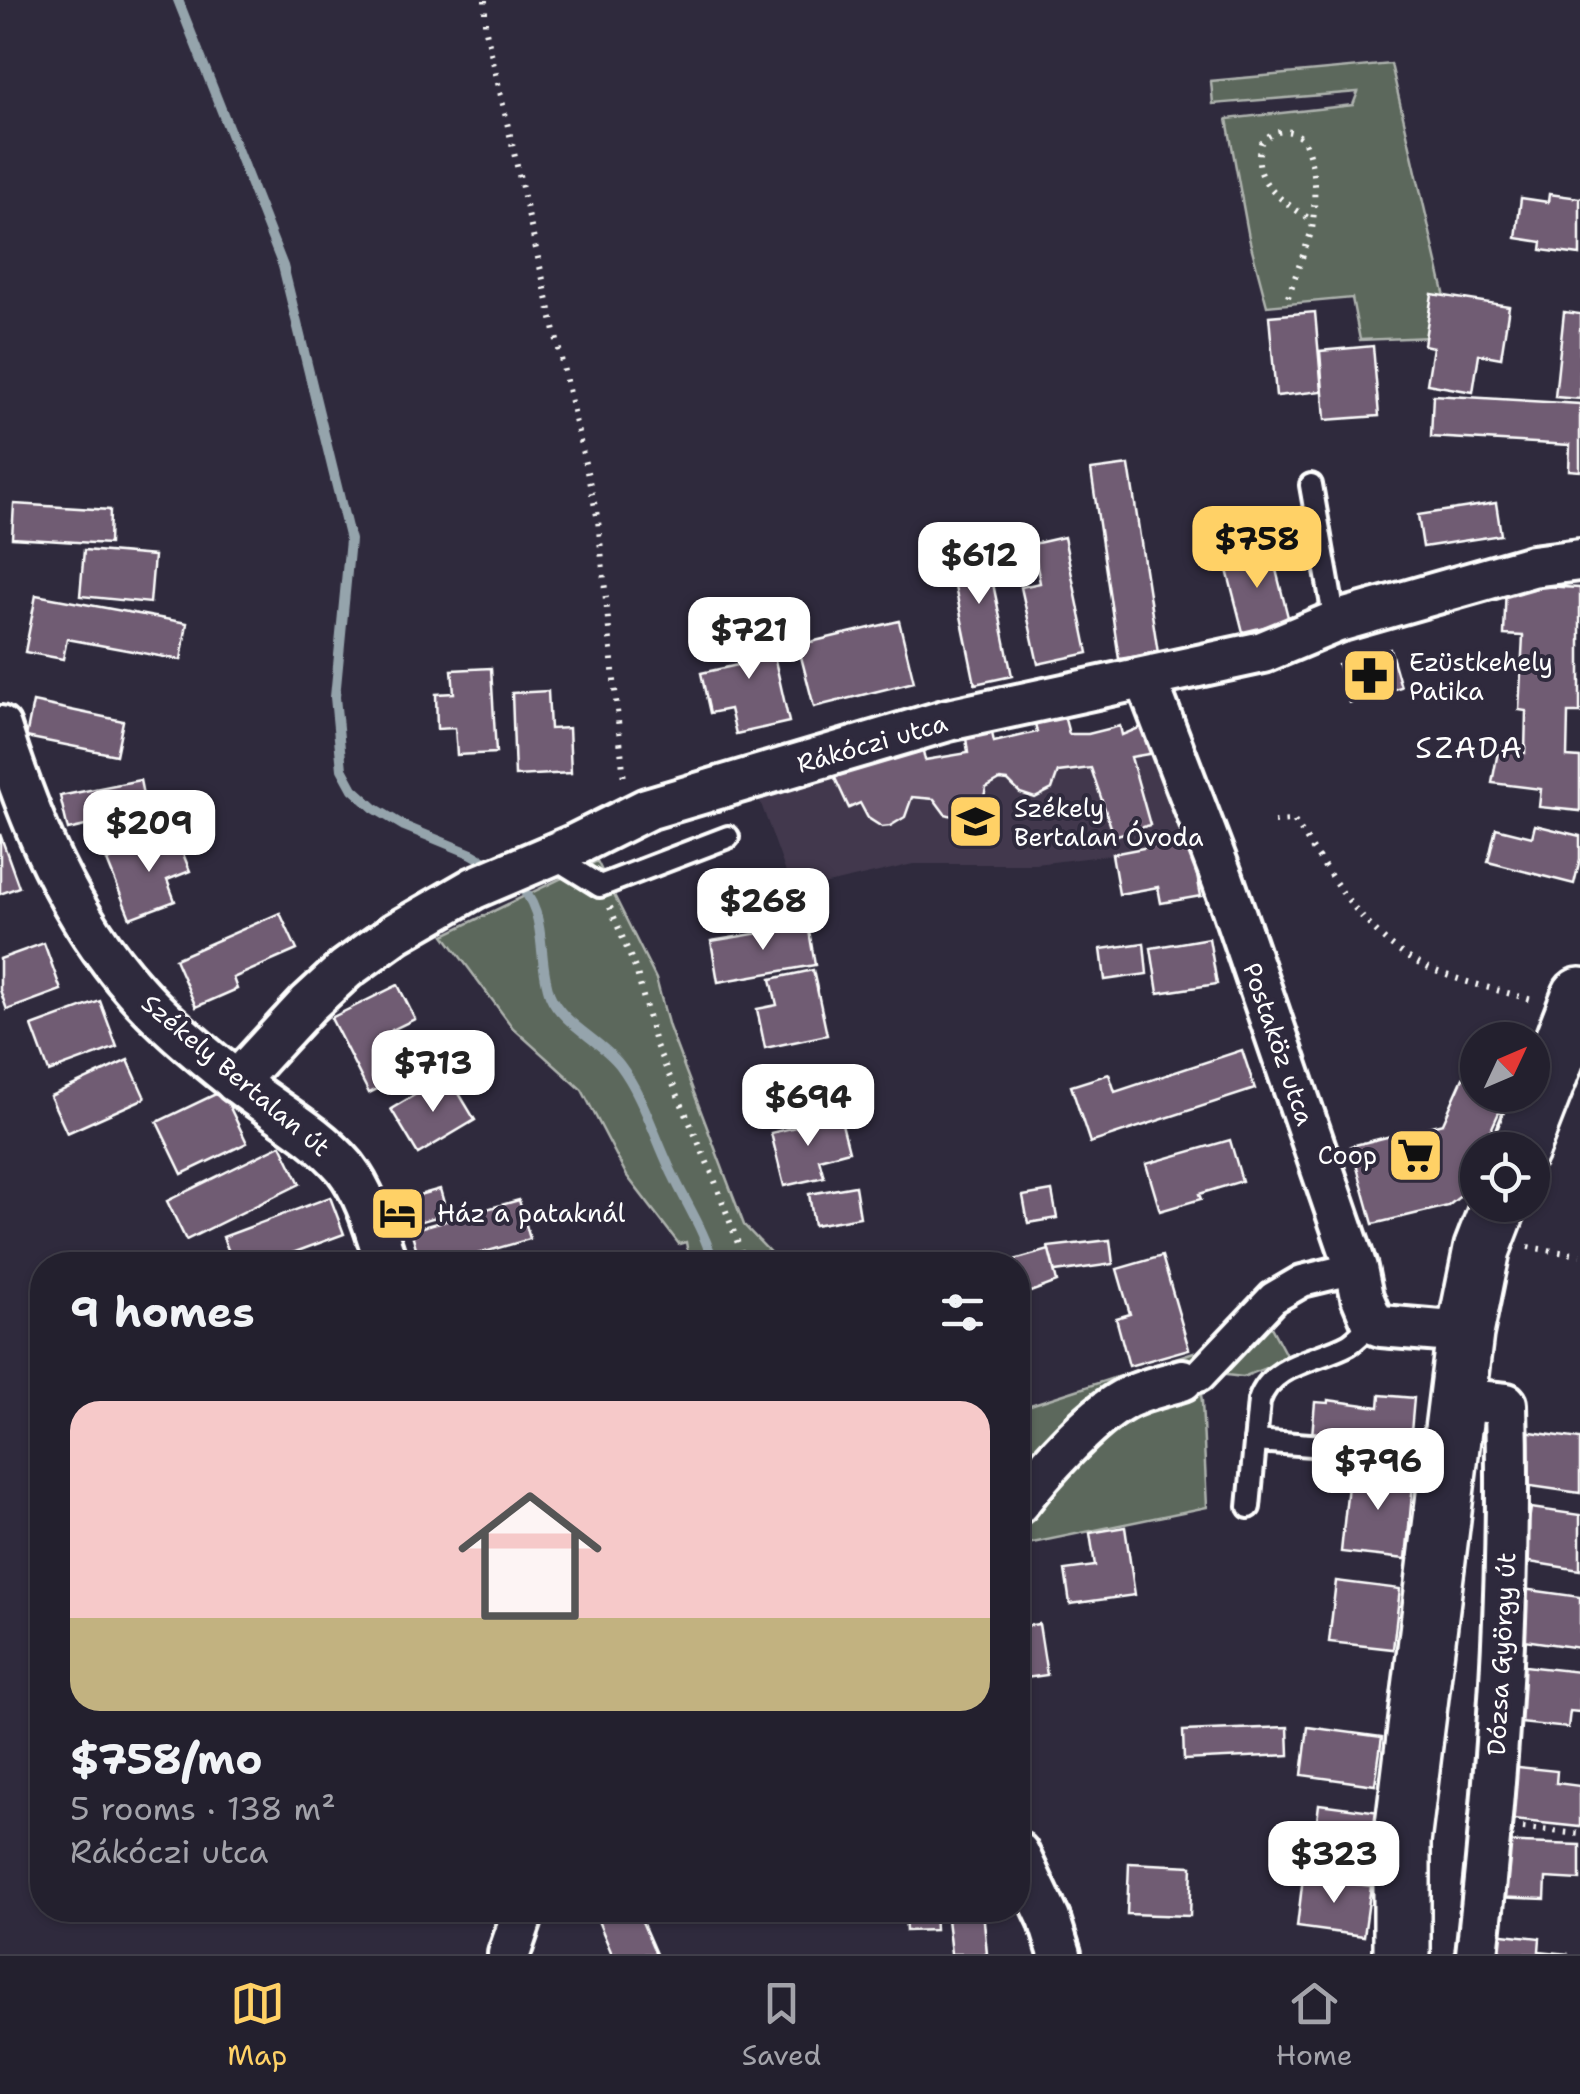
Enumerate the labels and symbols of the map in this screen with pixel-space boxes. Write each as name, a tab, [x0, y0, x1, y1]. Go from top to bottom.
pin: $758	[1198, 506, 1316, 591]
pin: $612	[920, 522, 1038, 607]
pin: $721	[690, 597, 808, 682]
place label: Ezüstkehely Patika	[1409, 645, 1553, 708]
pharmacy icon: Ezüstkehely Patika	[1340, 646, 1400, 706]
street label: Rákóczi utca	[793, 705, 952, 781]
district label: SZADA	[1415, 727, 1525, 768]
pin: $209	[90, 790, 208, 875]
place label: Székely Bertalan Óvoda	[1014, 791, 1204, 854]
school or university icon: Székely Bertalan Óvoda	[945, 792, 1005, 852]
pin: $268	[704, 868, 822, 953]
street label: Postaköz utca	[1235, 958, 1323, 1130]
street label: Székely Bertalan út	[135, 986, 337, 1164]
north arrow	[1460, 1022, 1550, 1112]
pin: $713	[374, 1030, 492, 1115]
pin: $694	[749, 1064, 867, 1149]
supermarket icon: Coop	[1386, 1125, 1446, 1185]
place label: Coop	[1318, 1138, 1377, 1172]
hotel icon: Ház a pataknál	[368, 1183, 428, 1243]
place label: Ház a pataknál	[437, 1196, 626, 1230]
pin: $796	[1319, 1428, 1437, 1513]
street label: Dózsa György út	[1479, 1551, 1523, 1757]
pin: $323	[1275, 1821, 1393, 1906]

